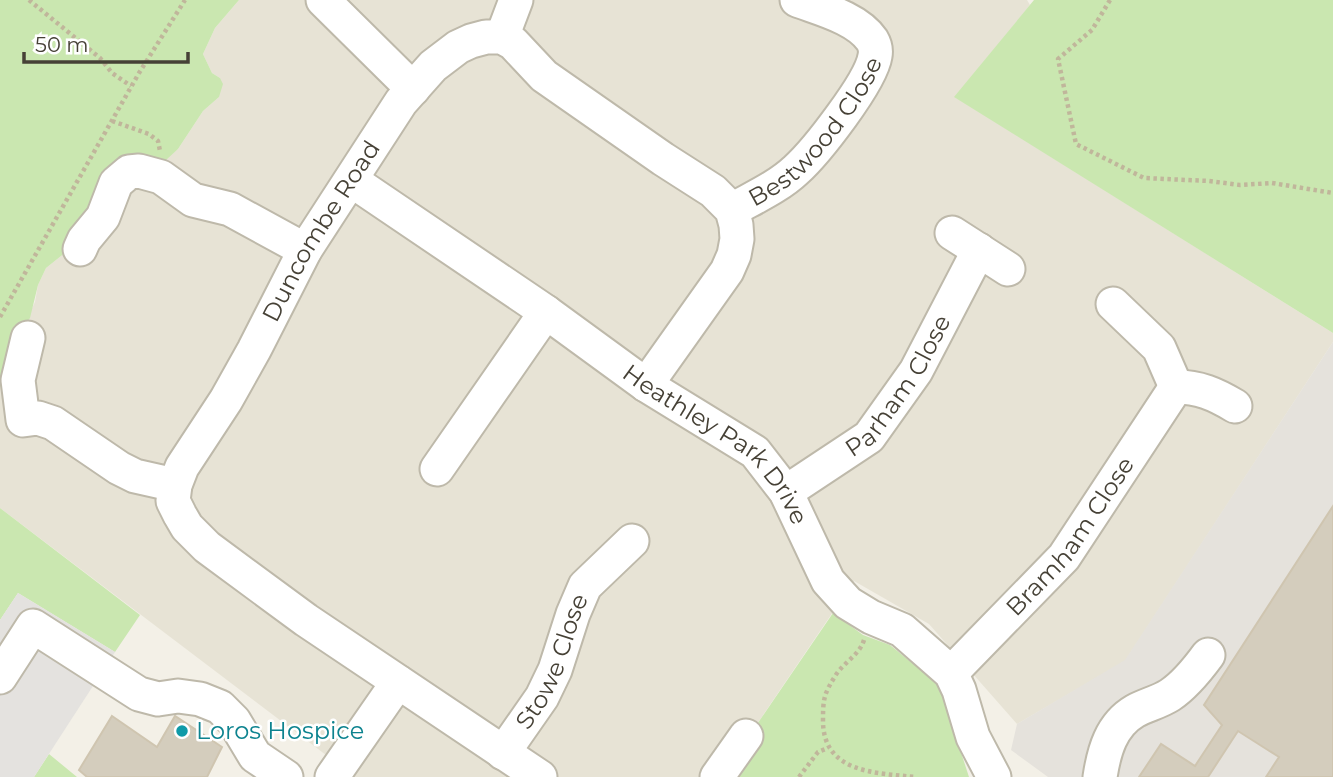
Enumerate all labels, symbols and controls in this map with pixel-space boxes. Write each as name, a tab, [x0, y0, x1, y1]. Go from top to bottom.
scale bar	[24, 21, 189, 65]
text: 50 m	[35, 32, 89, 57]
street label: Bestwood Close	[743, 53, 888, 212]
street label: Duncombe Road	[256, 135, 386, 326]
street label: Parham Close	[840, 310, 957, 463]
street label: Heathley Park Drive	[617, 358, 814, 529]
street label: Bramham Close	[1000, 451, 1140, 622]
street label: Stowe Close	[509, 589, 594, 734]
place label: Loros Hospice	[196, 716, 364, 745]
marker: Loros Hospice	[174, 723, 190, 739]

